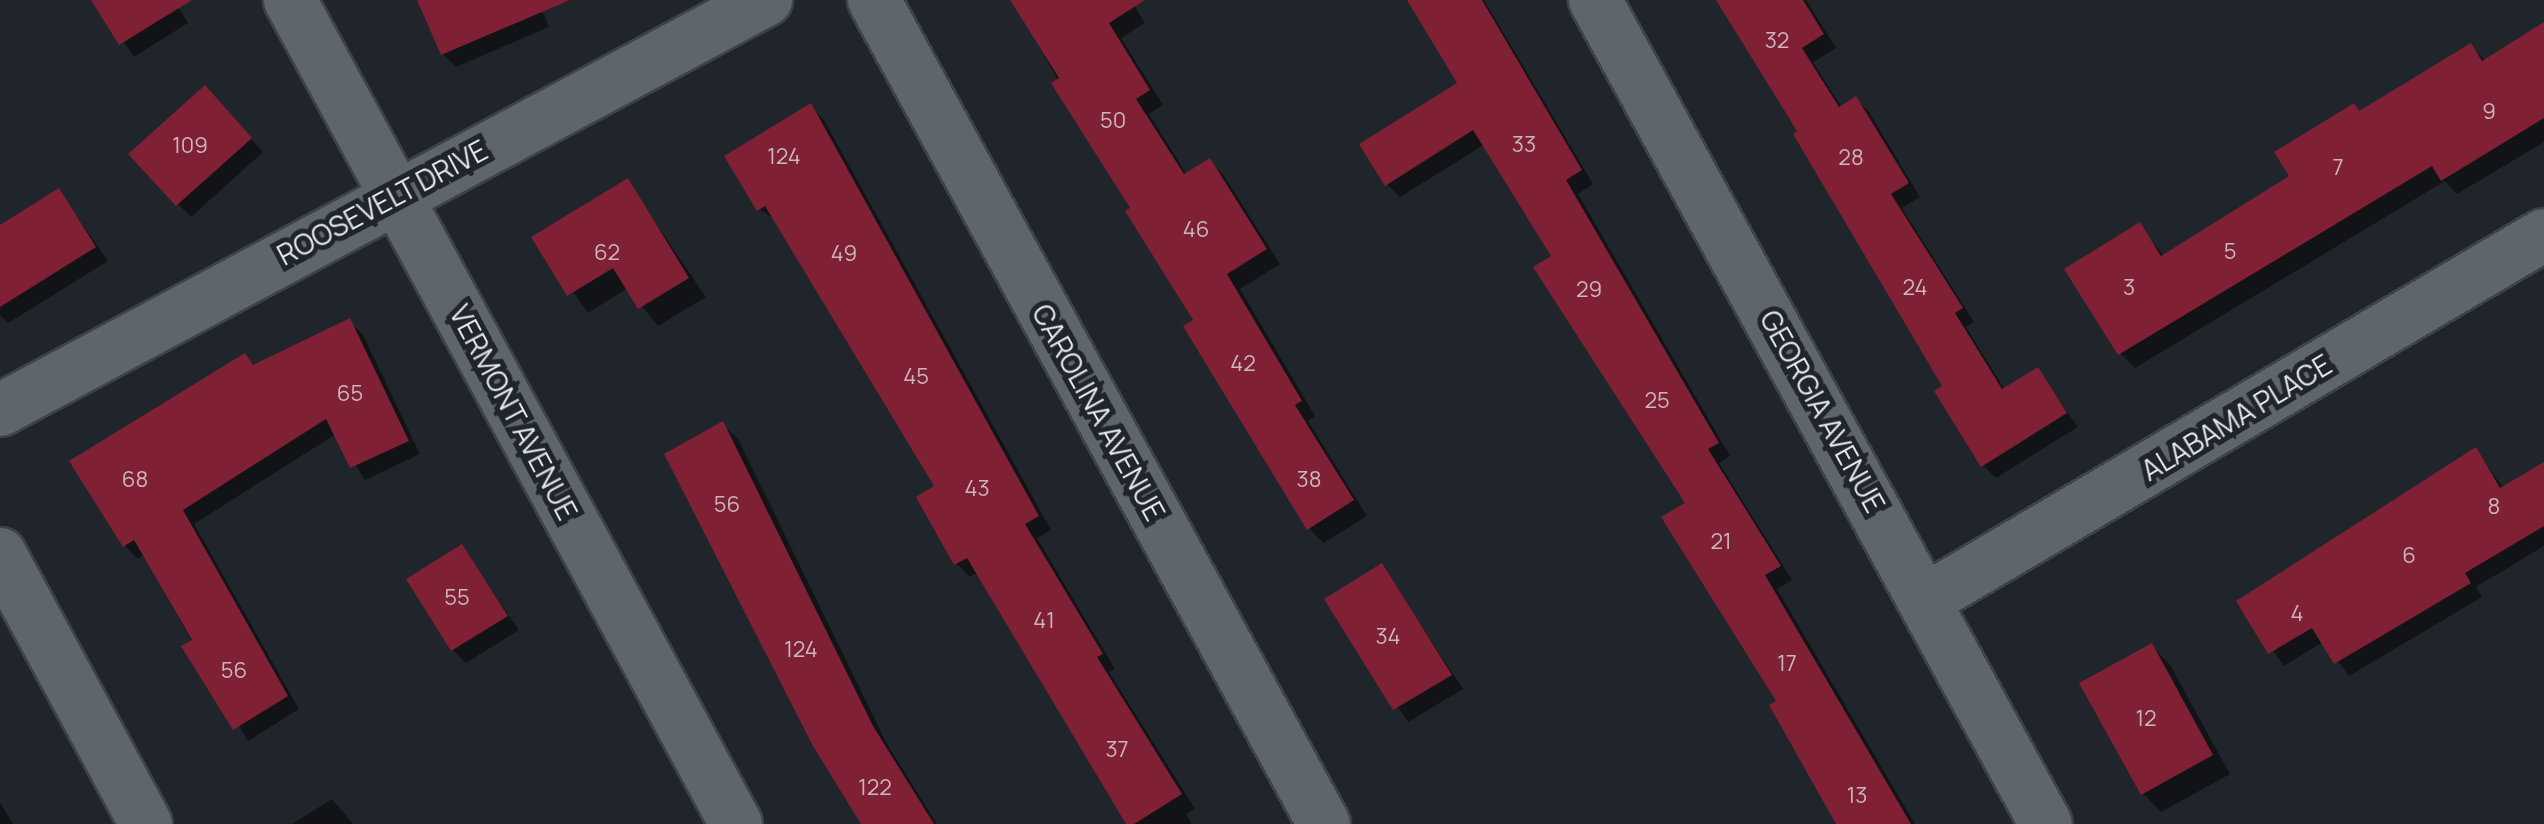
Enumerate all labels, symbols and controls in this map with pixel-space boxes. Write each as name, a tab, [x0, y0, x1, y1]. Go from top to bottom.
house number: 32	[1765, 28, 1789, 54]
house number: 9	[2482, 99, 2496, 125]
house number: 50	[1100, 108, 1126, 134]
street label: ROOSEVELT DRIVE	[271, 132, 493, 272]
house number: 33	[1512, 132, 1536, 158]
house number: 109	[172, 133, 208, 159]
house number: 124	[767, 144, 801, 170]
house number: 28	[1838, 145, 1864, 171]
house number: 7	[2332, 155, 2344, 181]
house number: 46	[1183, 217, 1209, 243]
house number: 5	[2224, 239, 2236, 265]
house number: 62	[594, 240, 620, 266]
house number: 49	[831, 241, 857, 267]
house number: 24	[1902, 275, 1928, 301]
house number: 3	[2123, 275, 2135, 301]
house number: 29	[1576, 277, 1602, 303]
street label: CAROLINA AVENUE	[1026, 298, 1172, 526]
street label: VERMONT AVENUE	[443, 299, 585, 525]
street label: GEORGIA AVENUE	[1754, 304, 1892, 518]
street label: ALABAMA PLACE	[2135, 347, 2337, 487]
house number: 42	[1230, 351, 1256, 377]
house number: 45	[903, 364, 929, 390]
house number: 65	[337, 381, 363, 407]
house number: 25	[1644, 388, 1670, 414]
house number: 68	[122, 467, 148, 493]
house number: 38	[1297, 467, 1321, 493]
house number: 43	[964, 476, 990, 502]
house number: 56	[714, 492, 740, 518]
house number: 8	[2488, 494, 2500, 520]
house number: 21	[1710, 529, 1732, 555]
house number: 6	[2402, 543, 2416, 569]
house number: 55	[444, 585, 470, 611]
house number: 4	[2291, 601, 2303, 627]
house number: 41	[1033, 608, 1055, 634]
house number: 34	[1375, 624, 1401, 650]
house number: 124	[784, 637, 818, 663]
house number: 17	[1777, 651, 1797, 677]
house number: 56	[221, 658, 247, 684]
house number: 12	[2135, 706, 2157, 732]
house number: 37	[1105, 737, 1129, 763]
house number: 122	[858, 775, 892, 801]
house number: 13	[1847, 783, 1867, 809]

